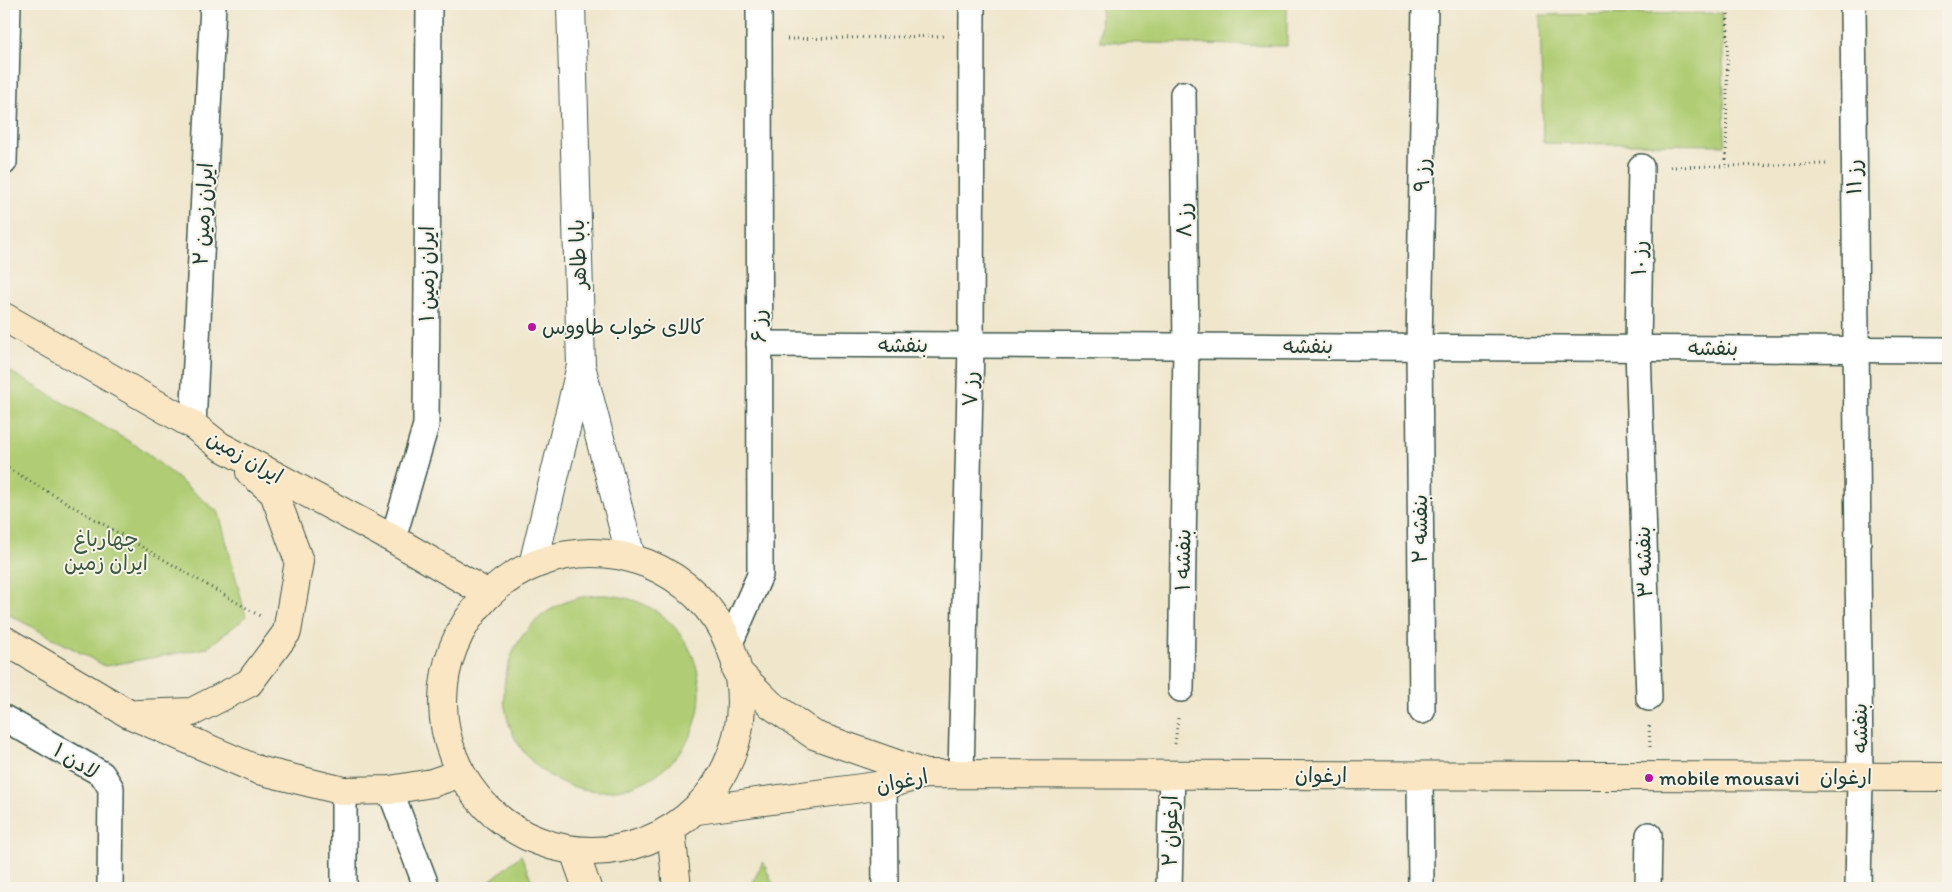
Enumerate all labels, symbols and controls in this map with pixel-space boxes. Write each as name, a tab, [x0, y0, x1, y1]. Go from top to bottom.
street label: رز ۹	[1409, 158, 1434, 192]
street label: رز ۱۱	[1841, 159, 1866, 195]
street label: ایران زمین ۲	[187, 162, 218, 266]
street label: رز ۸	[1171, 202, 1196, 238]
street label: بابا طاهر	[564, 219, 592, 291]
street label: ایران زمین ۱	[414, 226, 439, 322]
street label: رز ۱۰	[1626, 240, 1651, 276]
street label: رز ۶	[746, 309, 771, 343]
place label: کالای خواب طاووس	[542, 314, 705, 340]
marker: کالای خواب طاووس	[526, 321, 538, 333]
street label: بنفشه	[878, 332, 928, 358]
street label: بنفشه	[1283, 333, 1333, 359]
street label: بنفشه	[1688, 335, 1738, 361]
street label: رز ۷	[957, 371, 982, 407]
street label: ایران زمین	[203, 425, 288, 488]
street label: بنفشه ۲	[1407, 495, 1433, 563]
park label: چهارباغ ایران زمین	[64, 526, 148, 575]
street label: بنفشه ۳	[1630, 526, 1658, 598]
street label: بنفشه ۱	[1169, 529, 1197, 591]
street label: بنفشه	[1847, 703, 1873, 753]
street label: لادن ۱	[49, 737, 104, 784]
street label: ارغوان	[1295, 762, 1347, 788]
street label: ارغوان	[874, 763, 930, 799]
street label: ارغوان	[1820, 764, 1872, 790]
place label: mobile mousavi	[1659, 765, 1800, 790]
marker: mobile mousavi	[1643, 772, 1655, 784]
street label: ارغوان ۲	[1156, 795, 1184, 867]

